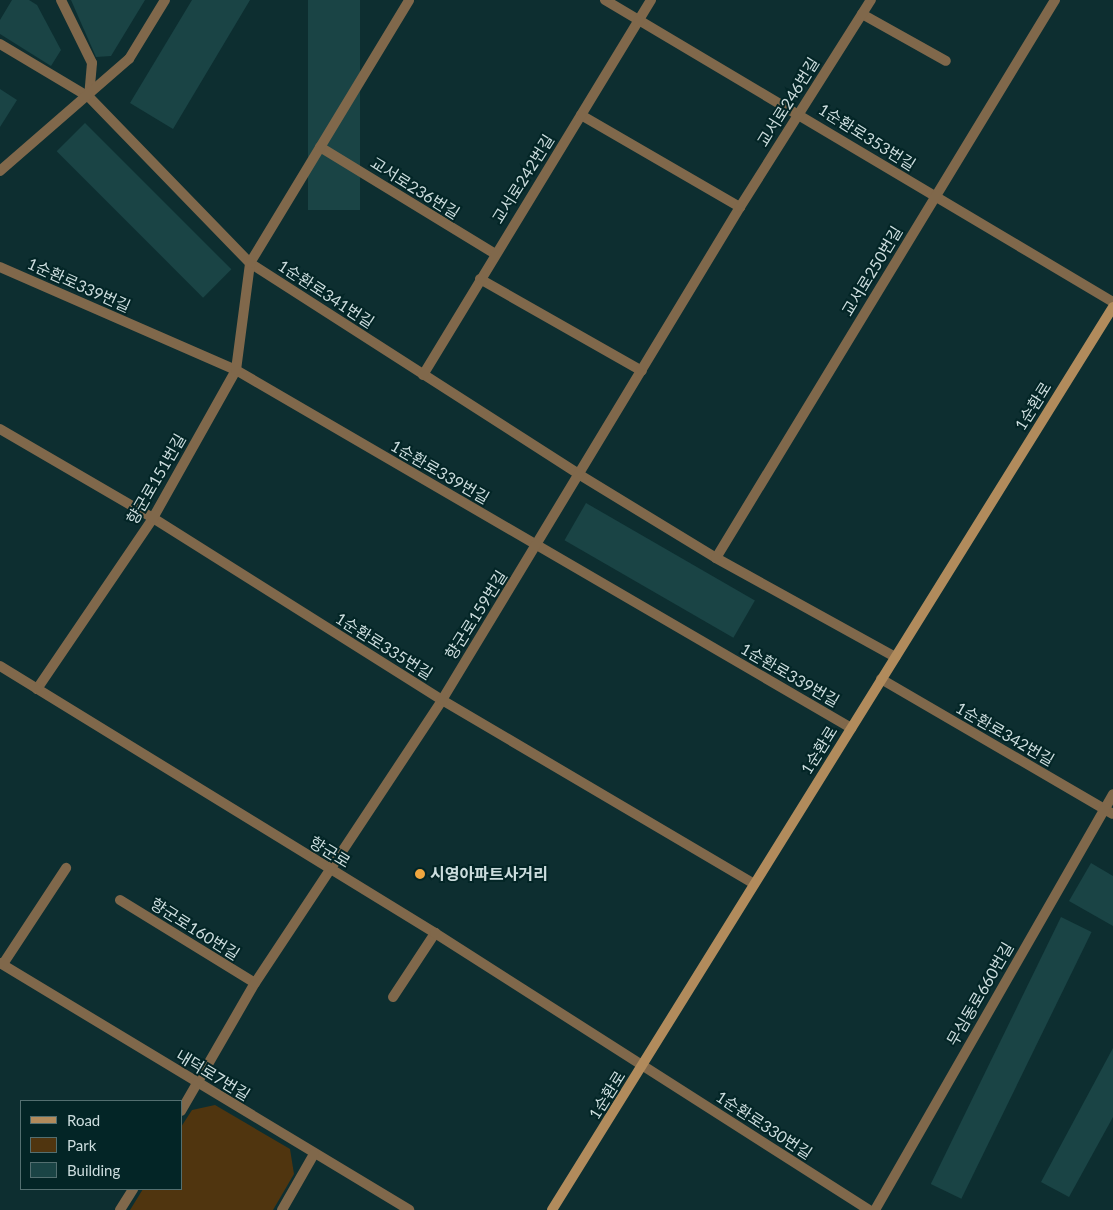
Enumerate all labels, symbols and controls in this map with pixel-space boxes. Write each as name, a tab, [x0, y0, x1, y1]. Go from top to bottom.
street label: 교서로246번길	[753, 54, 823, 150]
street label: 1순환로353번길	[815, 100, 919, 174]
street label: 교서로242번길	[488, 131, 558, 227]
street label: 교서로236번길	[367, 153, 463, 223]
street label: 교서로250번길	[838, 223, 906, 319]
street label: 1순환로339번길	[25, 254, 133, 316]
street label: 1순환로341번길	[274, 256, 378, 332]
street label: 1순환로	[1011, 378, 1055, 434]
street label: 향군로151번길	[122, 430, 190, 528]
street label: 1순환로339번길	[387, 436, 493, 508]
street label: 향군로159번길	[441, 567, 511, 663]
street label: 1순환로335번길	[332, 609, 436, 683]
street label: 1순환로339번길	[737, 639, 843, 711]
street label: 1순환로342번길	[952, 698, 1058, 770]
street label: 1순환로	[797, 722, 841, 778]
street label: 향군로	[306, 832, 354, 872]
place label: 시영아파트사거리	[430, 864, 548, 884]
marker: 시영아파트사거리	[414, 868, 426, 880]
street label: 향군로160번길	[147, 894, 243, 964]
street label: 무심동로660번길	[943, 939, 1017, 1049]
street label: 내덕로7번길	[173, 1045, 253, 1105]
street label: 1순환로	[585, 1067, 629, 1123]
street label: 1순환로330번길	[712, 1087, 816, 1163]
legend	[20, 1100, 182, 1190]
text: Road	[67, 1111, 100, 1129]
text: Park	[67, 1136, 96, 1154]
text: Building	[67, 1161, 120, 1179]

